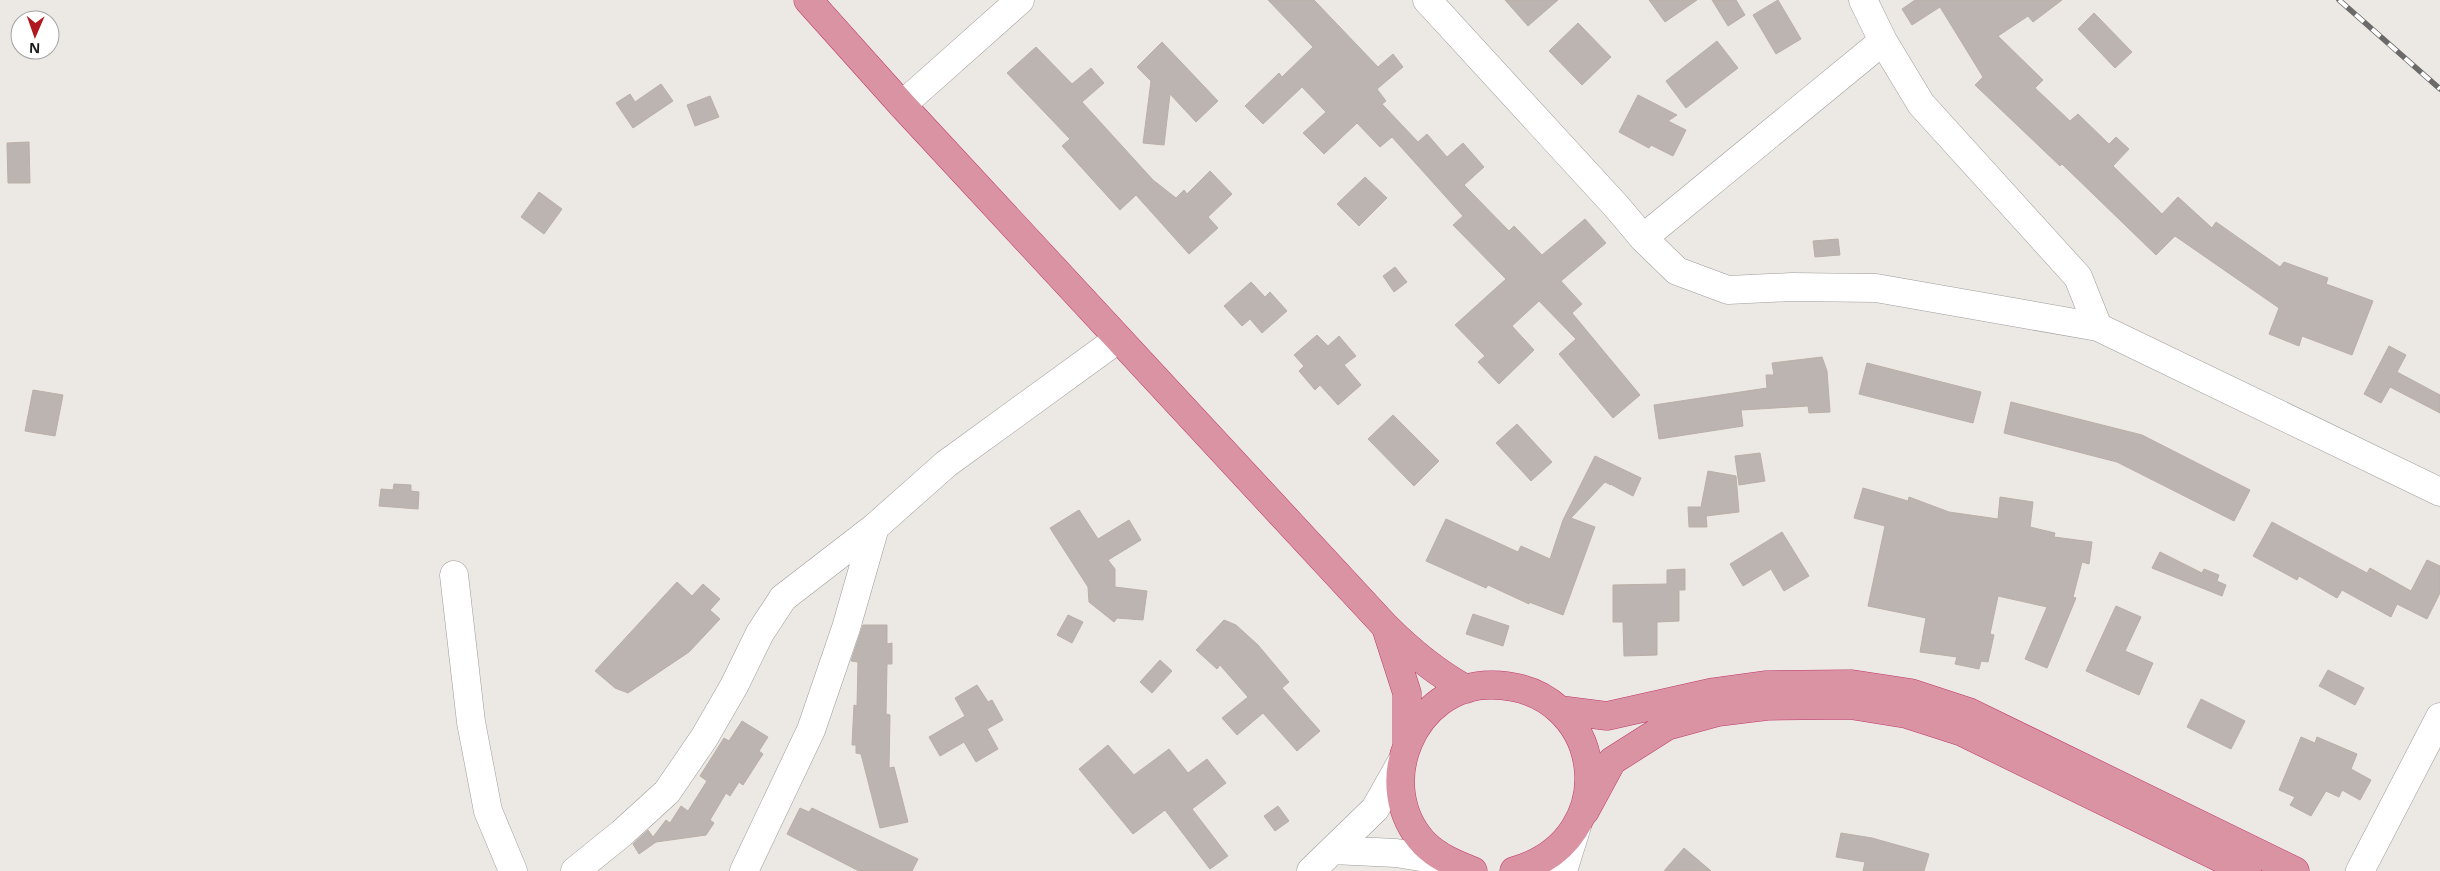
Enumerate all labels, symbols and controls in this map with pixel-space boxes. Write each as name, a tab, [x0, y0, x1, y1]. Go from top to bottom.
north arrow	[10, 10, 60, 60]
text: N	[29, 39, 41, 58]

